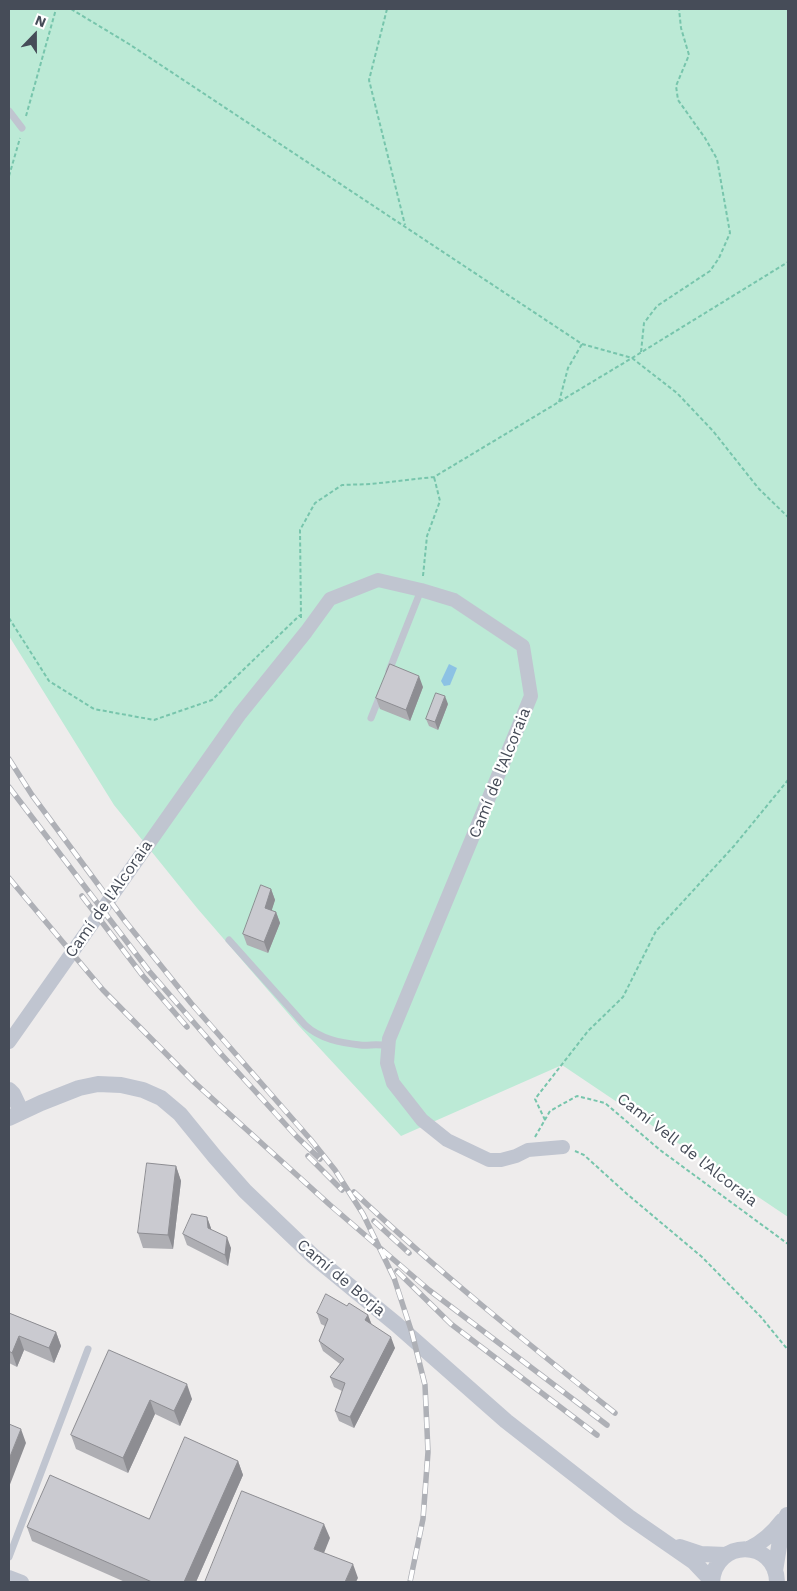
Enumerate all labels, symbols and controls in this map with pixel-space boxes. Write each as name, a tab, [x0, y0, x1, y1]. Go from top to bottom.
north arrow	[10, 10, 60, 60]
text: N	[33, 12, 48, 30]
street label: Camí de l'Alcoraia	[465, 705, 535, 841]
street label: Camí de l'Alcoraia	[61, 837, 157, 961]
street label: Camí Vell de l'Alcoraia	[613, 1089, 761, 1211]
street label: Camí de Borja	[293, 1235, 389, 1321]

